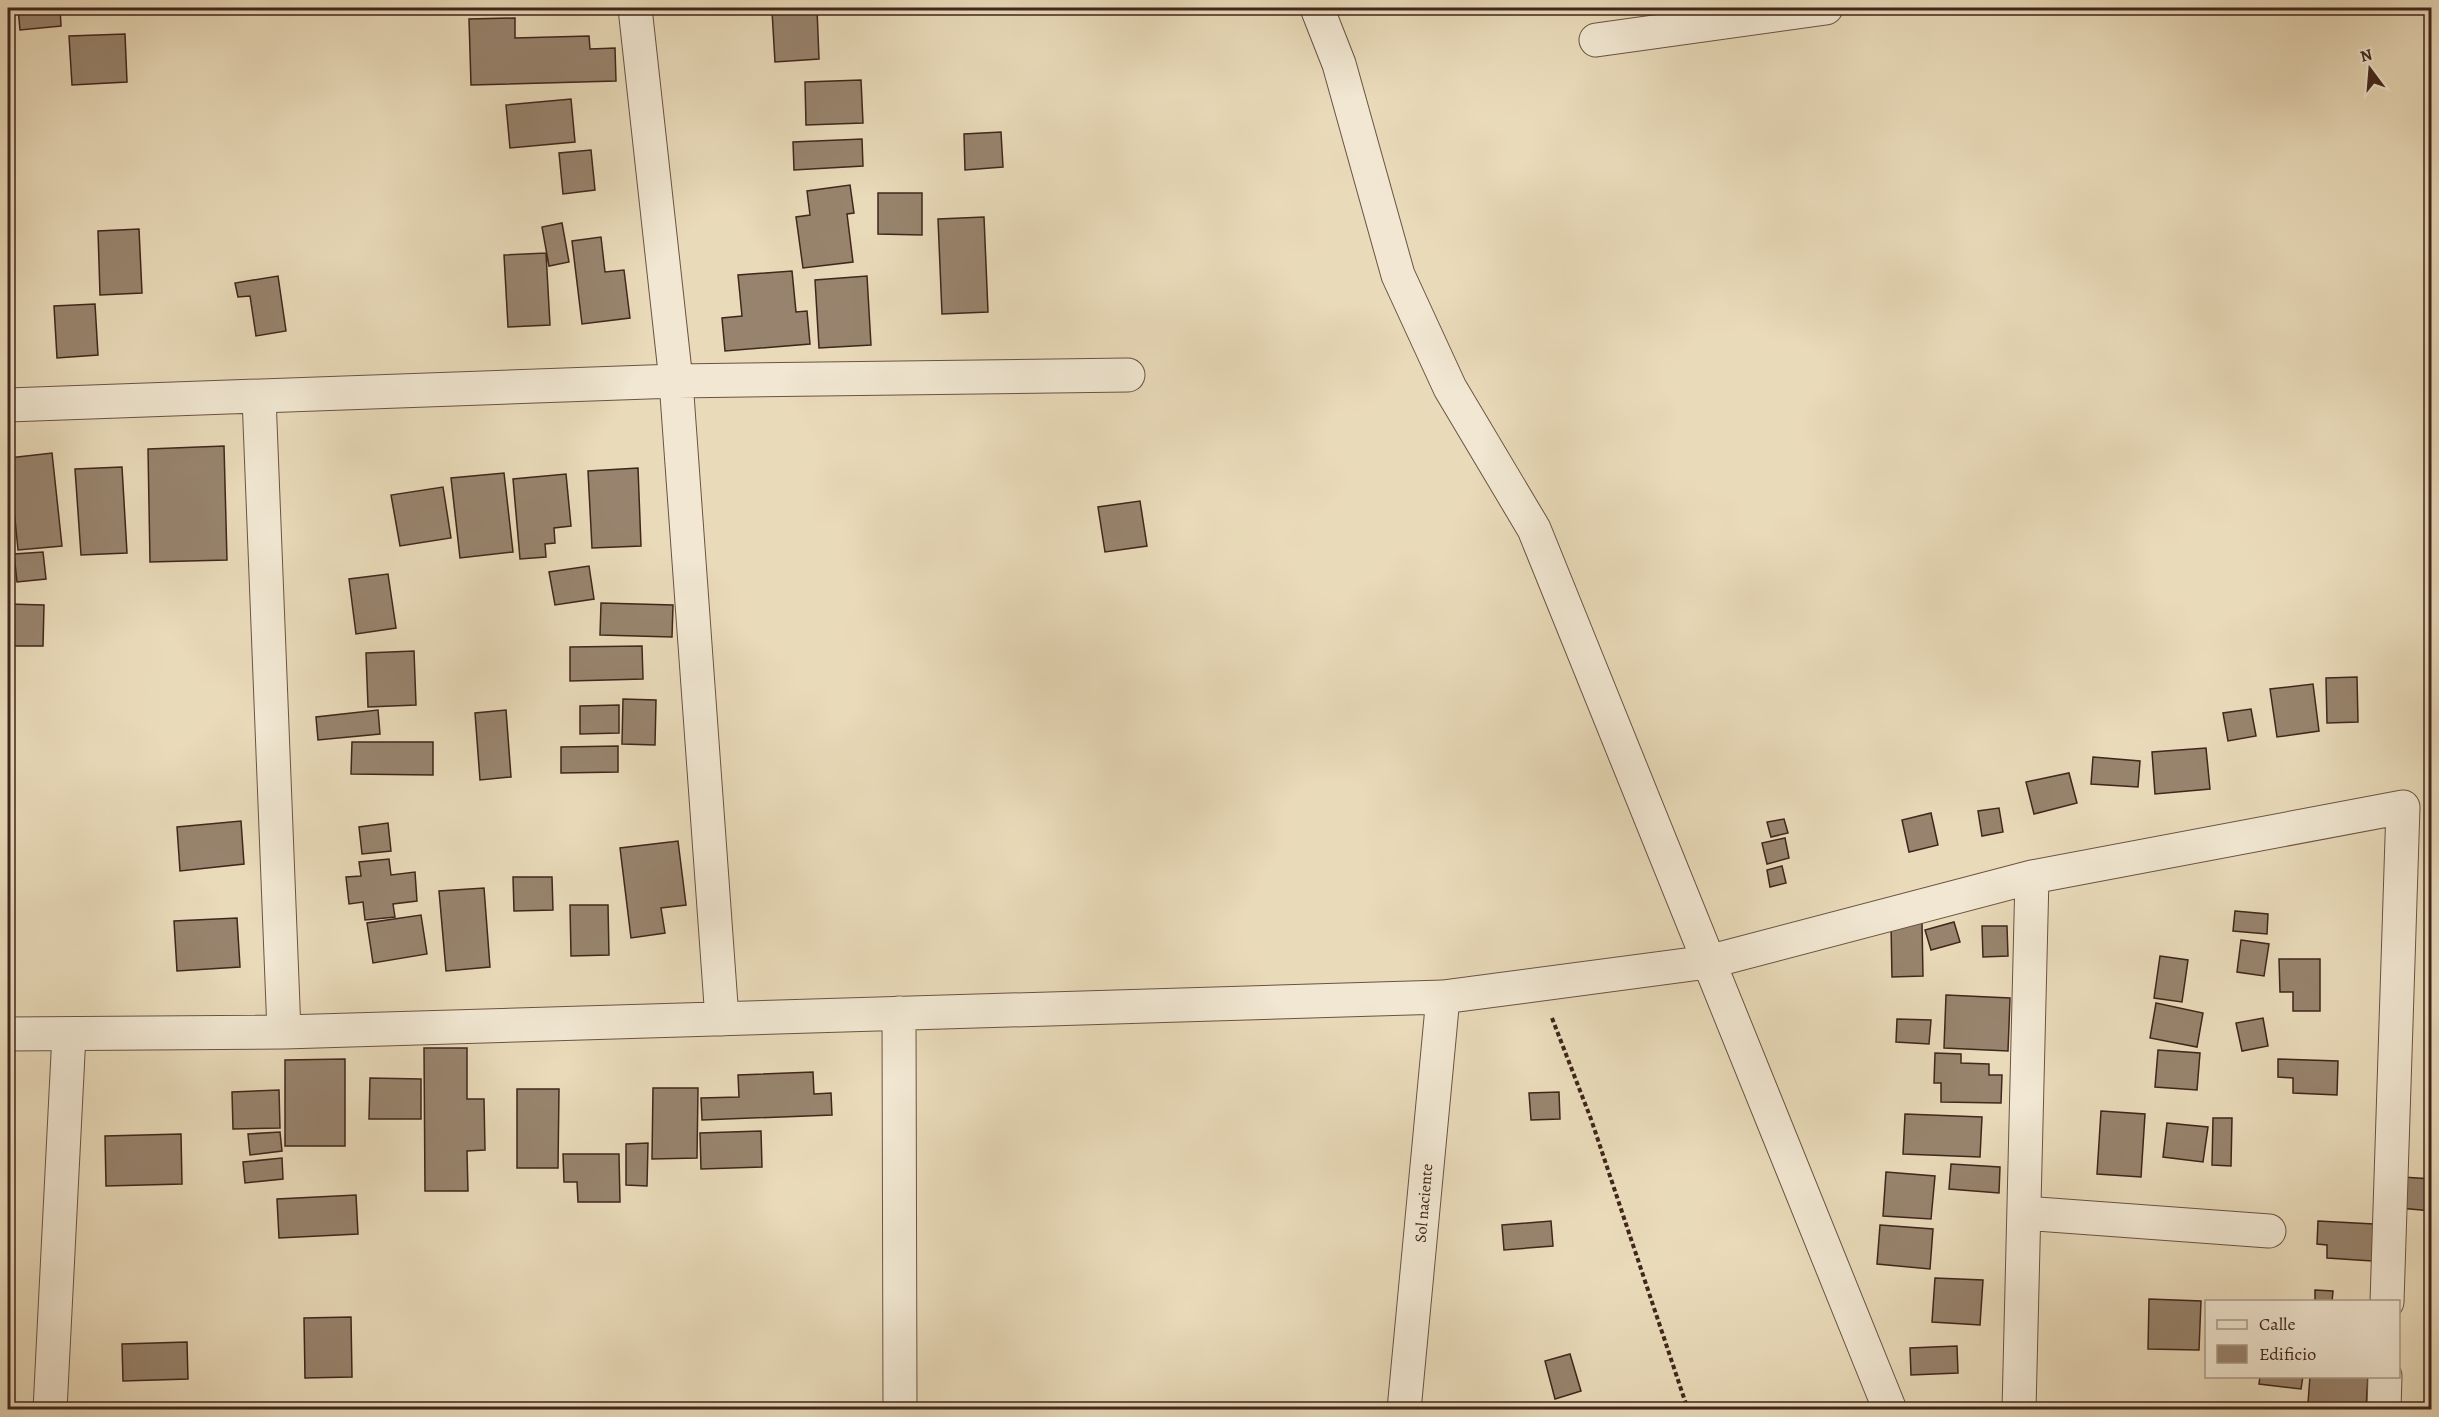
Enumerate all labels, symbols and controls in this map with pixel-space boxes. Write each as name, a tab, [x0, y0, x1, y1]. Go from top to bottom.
north arrow	[2340, 39, 2400, 99]
text: N	[2358, 43, 2375, 68]
street label: Sol naciente	[1410, 1163, 1438, 1243]
legend	[2205, 1300, 2400, 1378]
text: Calle	[2259, 1312, 2296, 1336]
text: Edificio	[2259, 1342, 2316, 1366]

